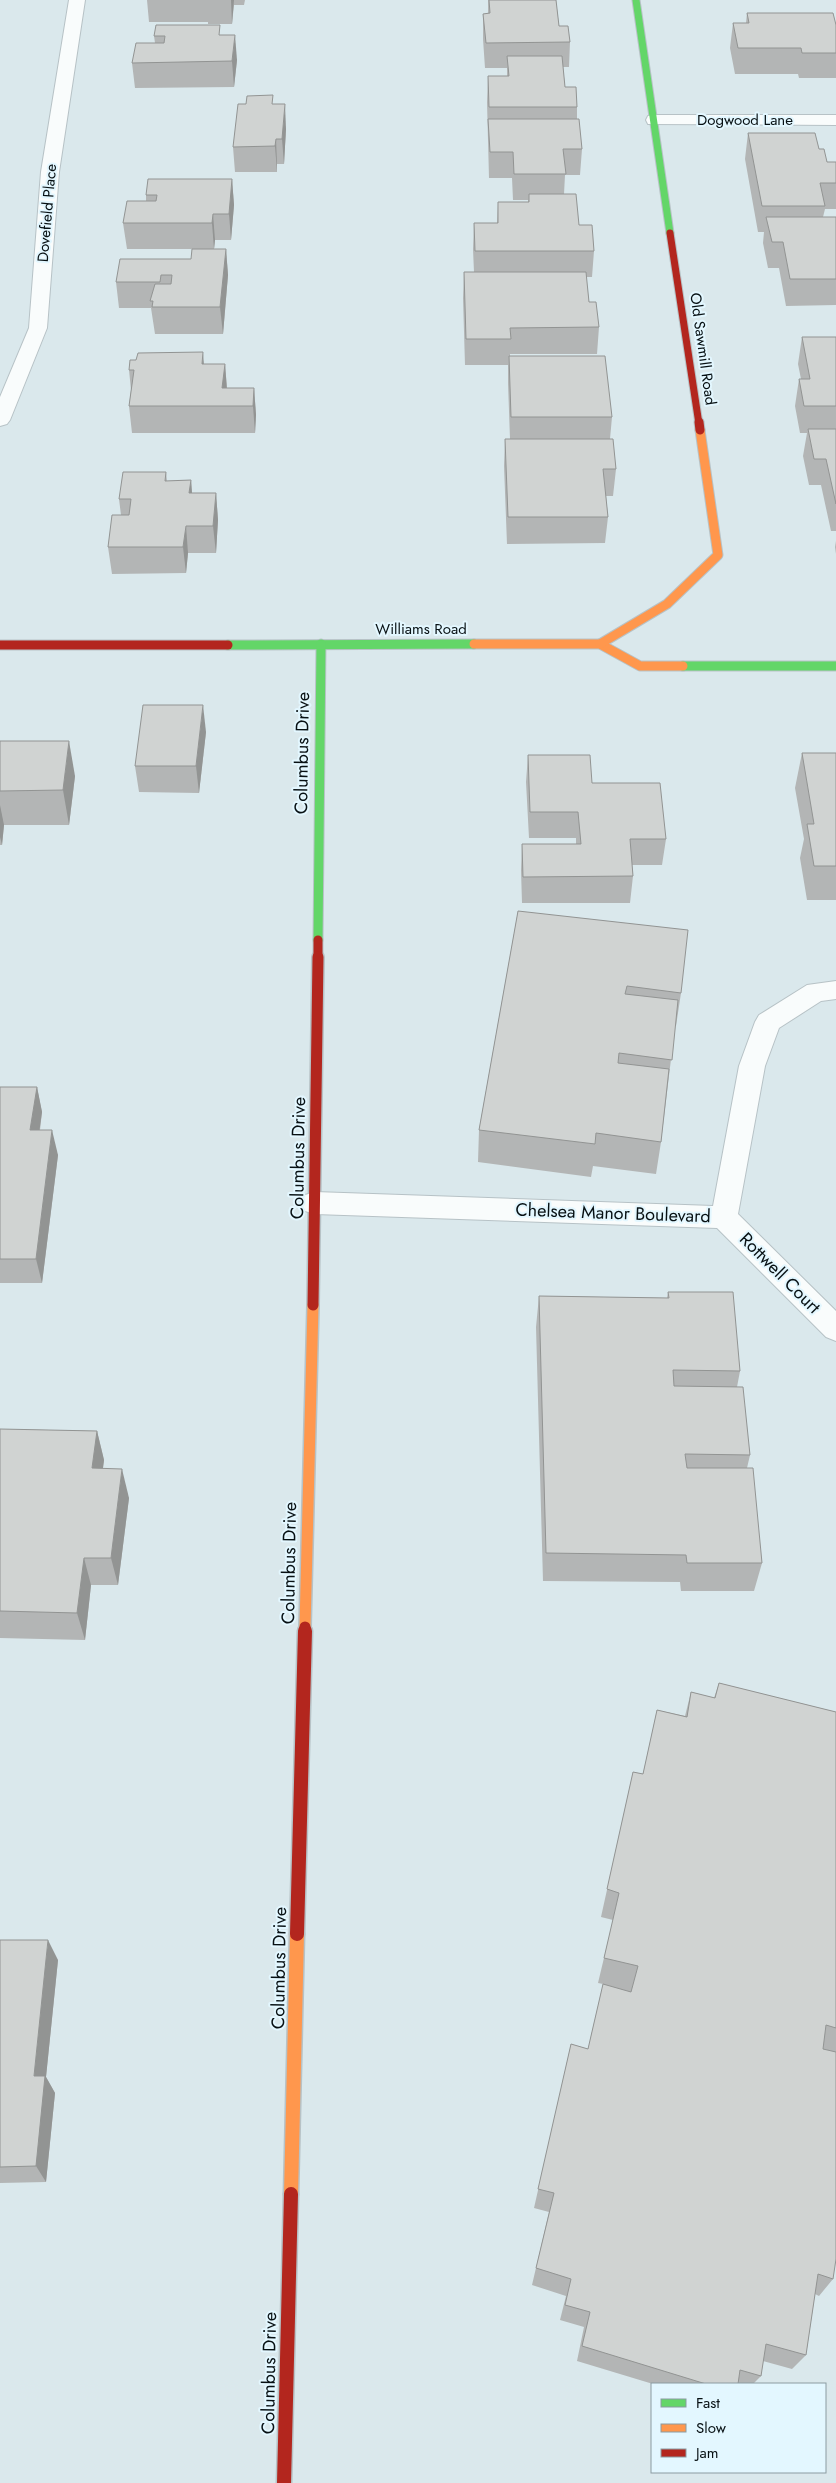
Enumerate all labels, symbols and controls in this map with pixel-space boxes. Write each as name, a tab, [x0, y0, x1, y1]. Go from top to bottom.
street label: Dogwood Lane	[697, 109, 793, 131]
street label: Dovefield Place	[32, 163, 62, 263]
street label: Old Sawmill Road	[684, 291, 722, 407]
street label: Williams Road	[375, 618, 467, 640]
street label: Columbus Drive	[288, 692, 316, 814]
street label: Columbus Drive	[284, 1097, 312, 1219]
street label: Chelsea Manor Boulevard	[515, 1197, 711, 1229]
street label: Rottwell Court	[733, 1226, 827, 1320]
street label: Columbus Drive	[275, 1502, 303, 1624]
street label: Columbus Drive	[265, 1907, 293, 2029]
street label: Columbus Drive	[255, 2312, 283, 2434]
legend	[651, 2383, 826, 2473]
text: Fast	[696, 2392, 720, 2414]
text: Slow	[696, 2417, 727, 2439]
text: Jam	[694, 2442, 719, 2464]

